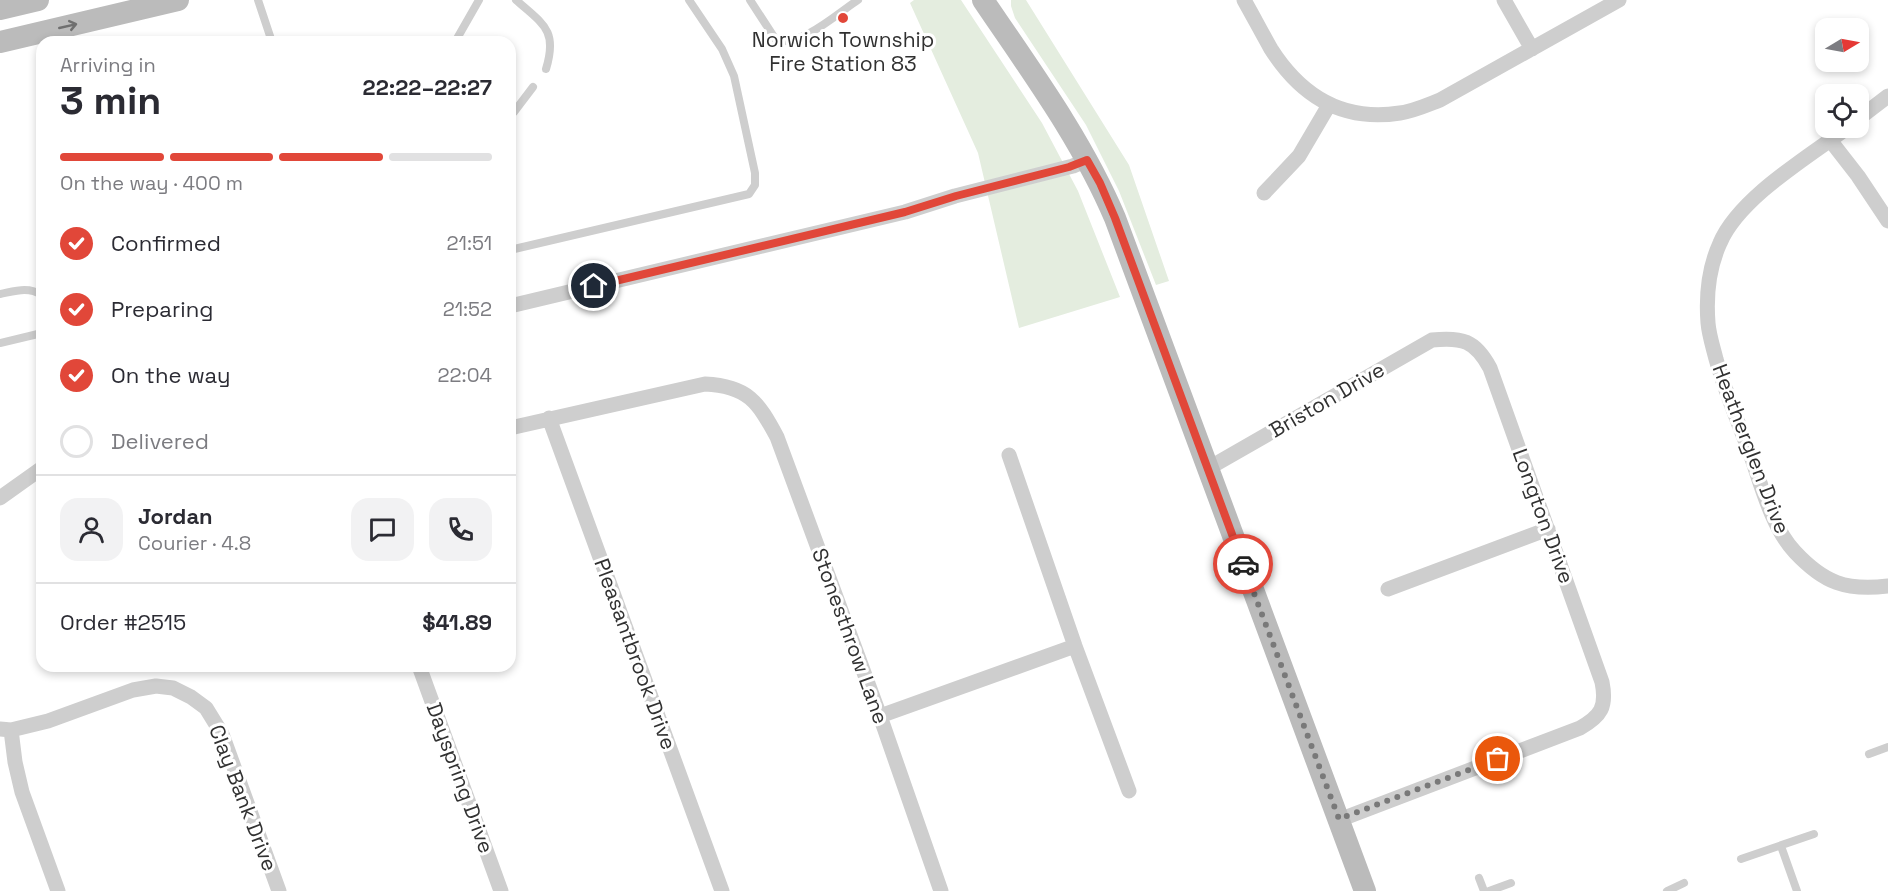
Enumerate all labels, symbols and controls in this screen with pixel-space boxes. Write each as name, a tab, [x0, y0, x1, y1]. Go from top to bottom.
marker: Norwich Township Fire Station 83	[836, 11, 850, 25]
north arrow	[1815, 18, 1869, 72]
map controls	[1815, 18, 1869, 138]
one-way arrow	[58, 20, 77, 32]
place label: Norwich Township Fire Station 83	[752, 26, 934, 77]
text: Arriving in	[60, 52, 156, 78]
text: 22:22–22:27	[363, 73, 492, 101]
text: 3 min	[60, 76, 161, 125]
button: locate	[1815, 84, 1869, 138]
text: On the way · 400 m	[60, 170, 243, 196]
icon: check	[60, 227, 93, 260]
text: Confirmed	[111, 229, 221, 257]
text: 21:51	[446, 230, 492, 256]
pin	[568, 260, 619, 311]
icon: home	[577, 269, 610, 302]
icon: check	[60, 293, 93, 326]
text: Preparing	[111, 295, 213, 323]
text: 21:52	[443, 296, 492, 322]
street label: Briston Drive	[1264, 356, 1389, 443]
icon: check	[60, 359, 93, 392]
street label: Heatherglen Drive	[1707, 360, 1796, 538]
text: On the way	[111, 361, 230, 389]
text: 22:04	[438, 362, 492, 388]
text: Delivered	[111, 427, 209, 455]
street label: Longton Drive	[1507, 445, 1580, 587]
button: person	[60, 498, 123, 561]
button: chat	[351, 498, 414, 561]
button: phone	[429, 498, 492, 561]
text: Jordan	[138, 502, 213, 530]
text: Courier · 4.8	[138, 530, 251, 556]
courier	[1213, 534, 1273, 594]
street label: Stonesthrow Lane	[806, 544, 895, 727]
icon: car	[1227, 548, 1260, 581]
street label: Pleasantbrook Drive	[588, 555, 683, 753]
text: Order #2515	[60, 608, 186, 636]
text: $41.89	[422, 608, 492, 636]
street label: Dayspring Drive	[421, 699, 500, 857]
street label: Clay Bank Drive	[203, 721, 284, 875]
pin	[1472, 733, 1523, 784]
icon: bag	[1481, 742, 1514, 775]

